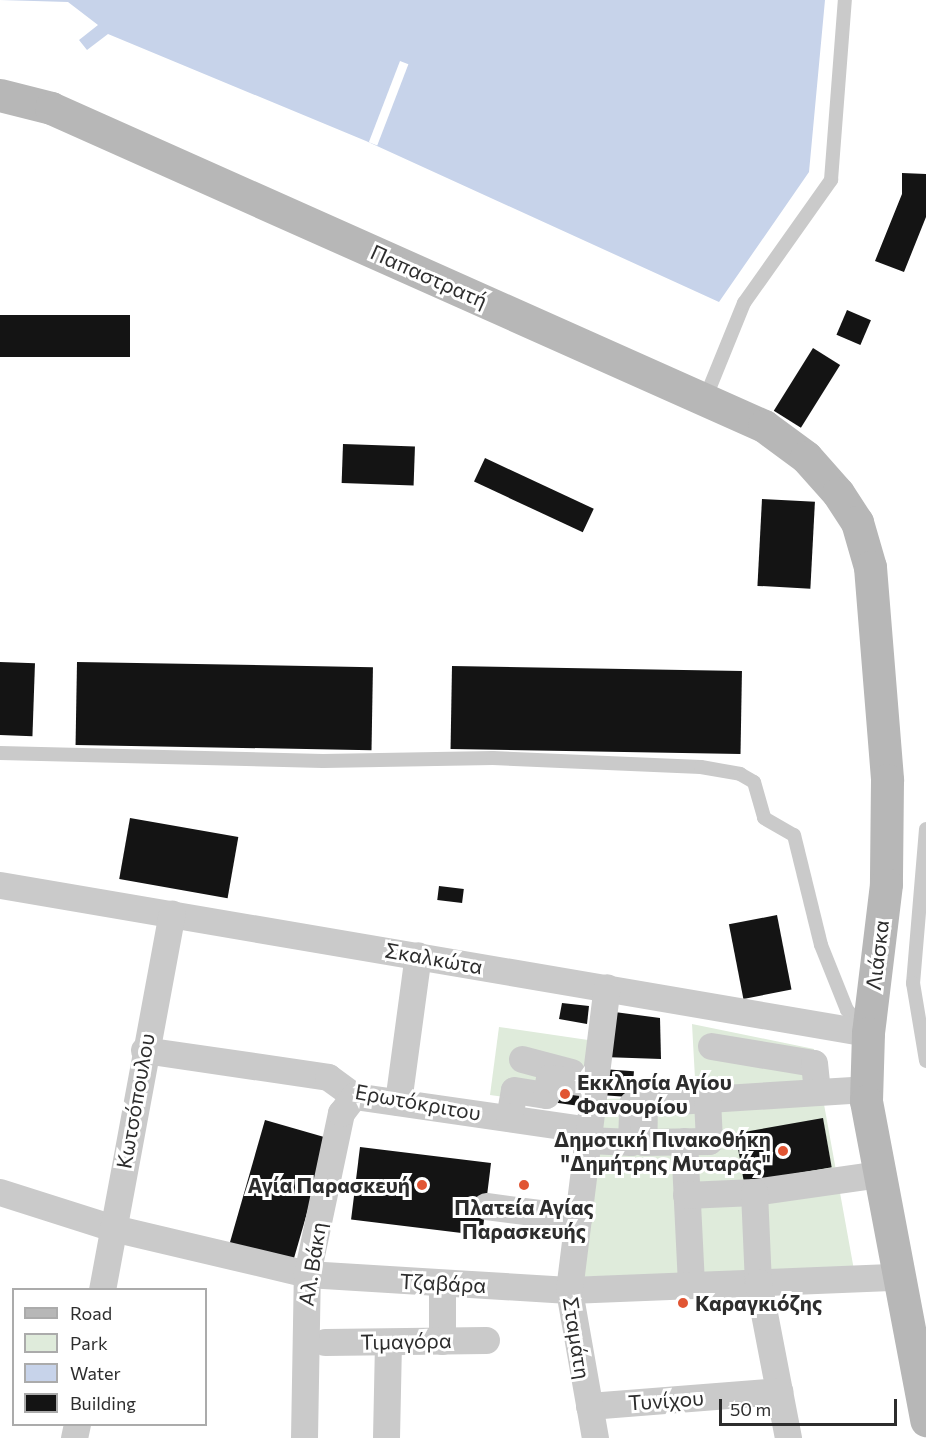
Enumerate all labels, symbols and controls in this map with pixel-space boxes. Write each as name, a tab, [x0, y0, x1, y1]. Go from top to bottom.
street label: Παπαστρατή	[367, 239, 491, 313]
street label: Λιάσκα	[860, 918, 894, 992]
street label: Σκαλκώτα	[383, 937, 485, 979]
street label: Κωτσόπουλου	[111, 1031, 159, 1171]
place label: Εκκλησία Αγίου Φανουρίου	[577, 1069, 732, 1119]
street label: Ερωτόκριτου	[353, 1079, 483, 1125]
marker: Εκκλησία Αγίου Φανουρίου	[558, 1087, 572, 1101]
place label: Δημοτική Πινακοθήκη "Δημήτρης Μυταράς"	[554, 1126, 771, 1176]
marker: Δημοτική Πινακοθήκη "Δημήτρης Μυταράς"	[776, 1144, 790, 1158]
place label: Αγία Παρασκευή	[247, 1172, 410, 1198]
marker: Αγία Παρασκευή	[415, 1178, 429, 1192]
marker: Πλατεία Αγίας Παρασκευής	[517, 1178, 531, 1192]
place label: Πλατεία Αγίας Παρασκευής	[454, 1194, 594, 1244]
street label: Αλ. Βάκη	[293, 1220, 331, 1308]
street label: Τζαβάρα	[399, 1268, 487, 1298]
legend	[12, 1288, 207, 1426]
place label: Καραγκιόζης	[695, 1290, 822, 1316]
street label: Σταμάτη	[558, 1295, 596, 1381]
marker: Καραγκιόζης	[676, 1296, 690, 1310]
text: Road	[70, 1302, 112, 1324]
street label: Τιμαγόρα	[360, 1328, 452, 1354]
text: Park	[70, 1332, 108, 1354]
text: Water	[70, 1362, 121, 1384]
street label: Τυνίχου	[627, 1385, 705, 1415]
scale bar	[722, 1387, 900, 1425]
text: Building	[70, 1392, 136, 1414]
text: 50 m	[730, 1398, 771, 1420]

